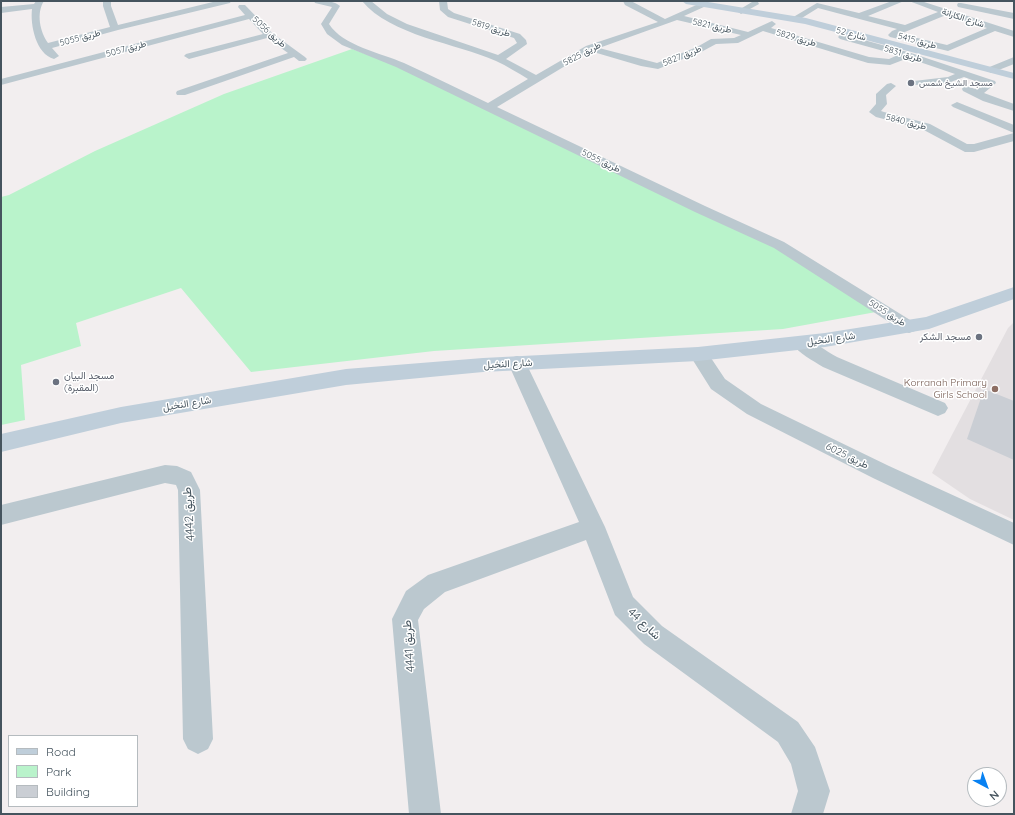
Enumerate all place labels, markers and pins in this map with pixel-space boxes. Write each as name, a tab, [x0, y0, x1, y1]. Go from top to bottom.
marker: مسجد الشيخ شمس	[906, 78, 916, 88]
place label: مسجد الشيخ شمس	[919, 78, 993, 88]
place label: مسجد الشكر	[920, 331, 971, 343]
marker: مسجد الشكر	[974, 332, 984, 342]
place label: مسجد البيان (المقبرة)	[64, 370, 114, 394]
marker: مسجد البيان (المقبرة)	[51, 377, 61, 387]
place label: Korranah Primary Girls School	[904, 377, 987, 400]
marker: Korranah Primary Girls School	[990, 384, 1000, 394]

